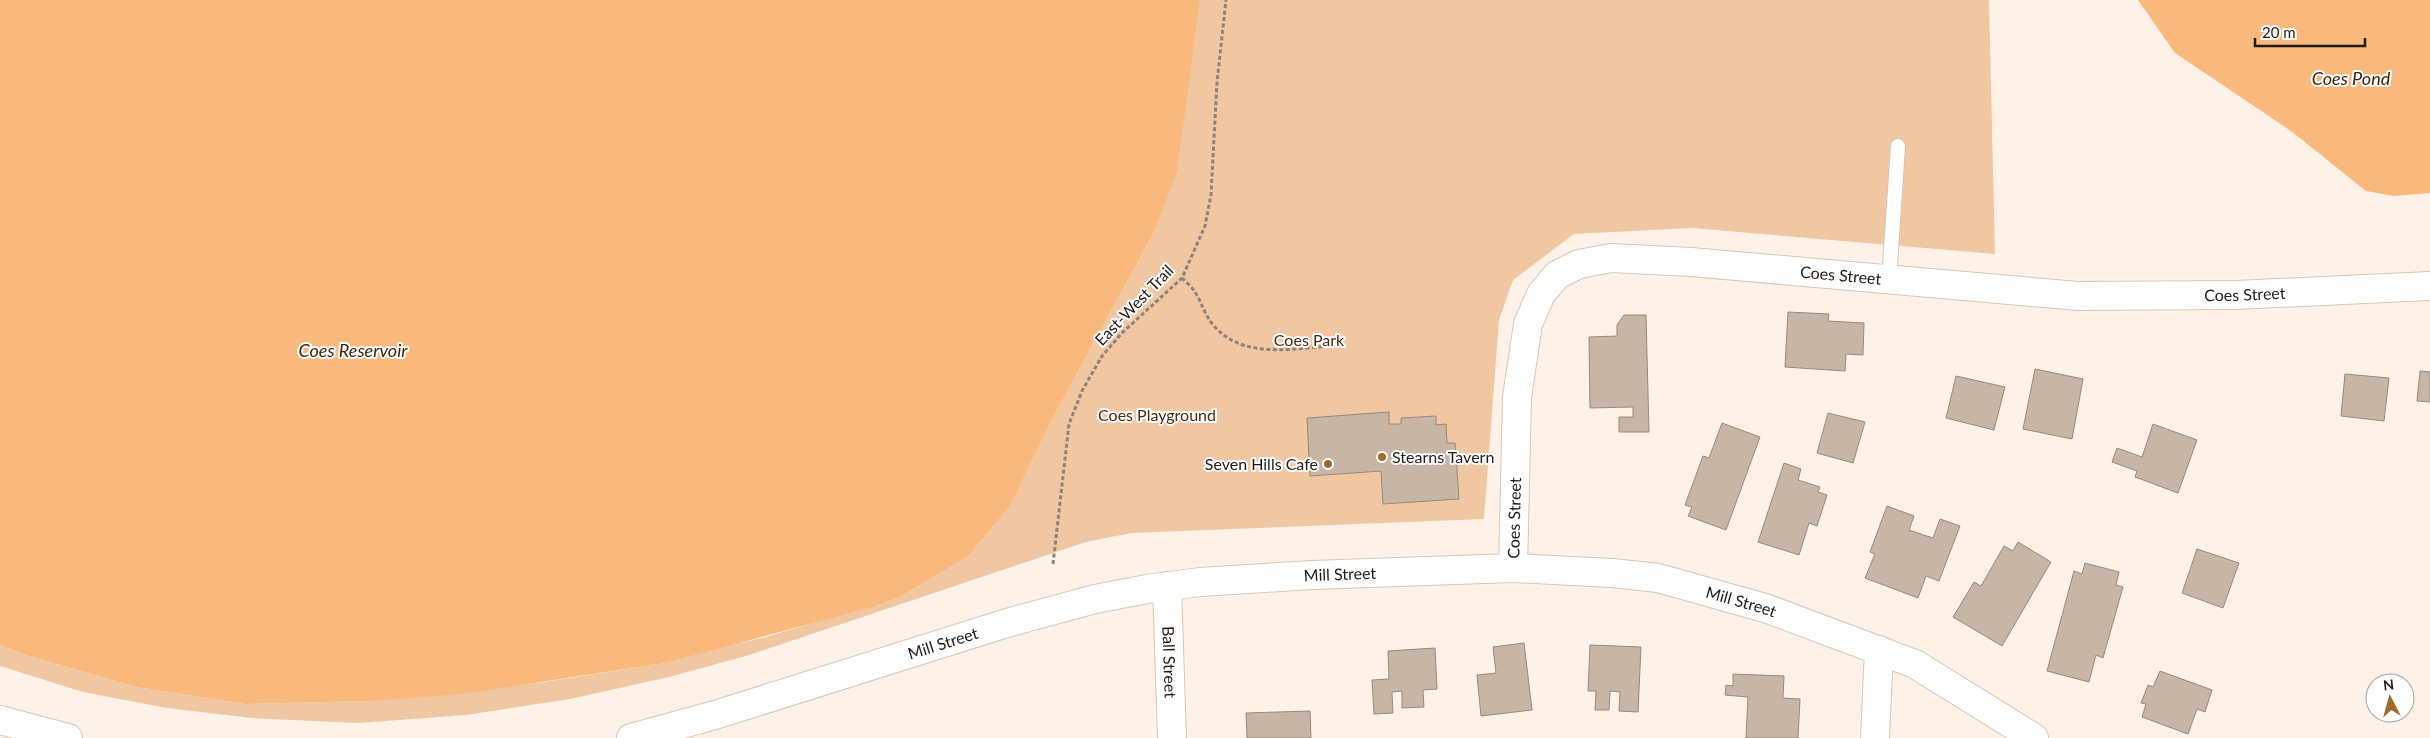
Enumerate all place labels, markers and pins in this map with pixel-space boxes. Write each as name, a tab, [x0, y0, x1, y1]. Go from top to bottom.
place label: Stearns Tavern	[1392, 447, 1494, 466]
marker: Stearns Tavern	[1376, 451, 1388, 463]
place label: Seven Hills Cafe	[1205, 454, 1318, 473]
marker: Seven Hills Cafe	[1322, 458, 1334, 470]

